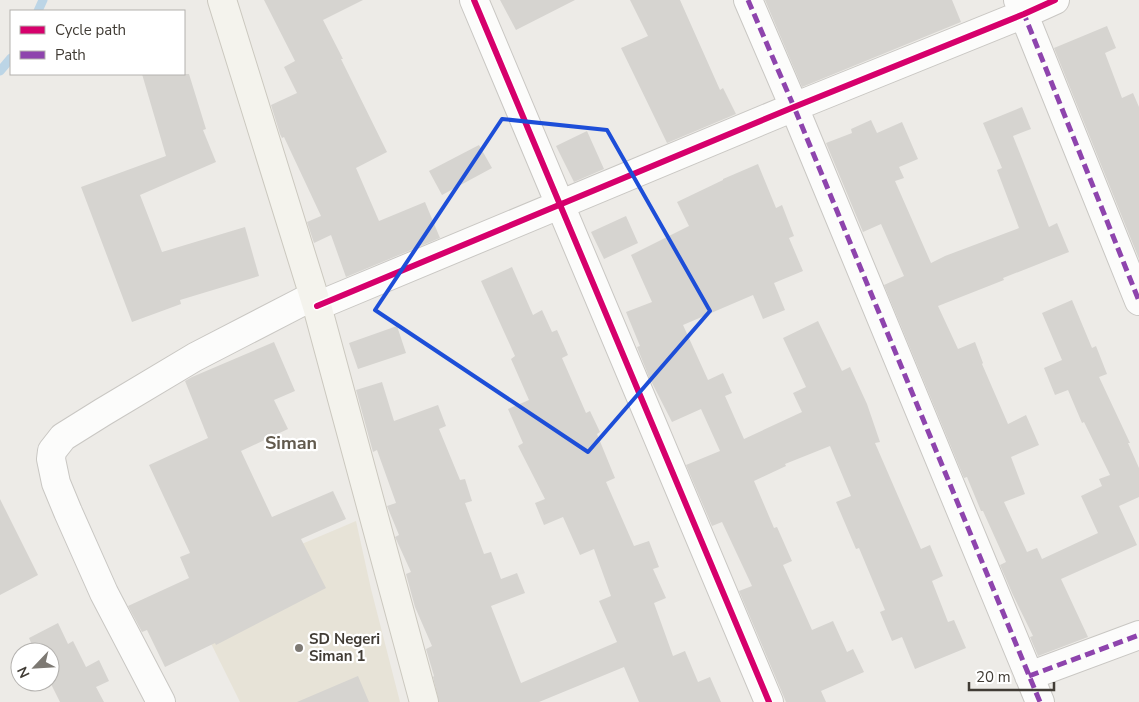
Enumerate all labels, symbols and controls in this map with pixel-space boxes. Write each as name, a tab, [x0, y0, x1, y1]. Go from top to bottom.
legend	[10, 10, 185, 75]
text: Cycle path	[55, 20, 126, 40]
text: Path	[55, 45, 86, 65]
district label: Siman	[265, 431, 317, 455]
place label: SD Negeri Siman 1	[309, 629, 380, 666]
north arrow	[10, 642, 60, 692]
marker: SD Negeri Siman 1	[293, 642, 305, 654]
scale bar	[969, 660, 1054, 692]
text: N	[13, 664, 34, 681]
text: 20 m	[976, 667, 1011, 687]

